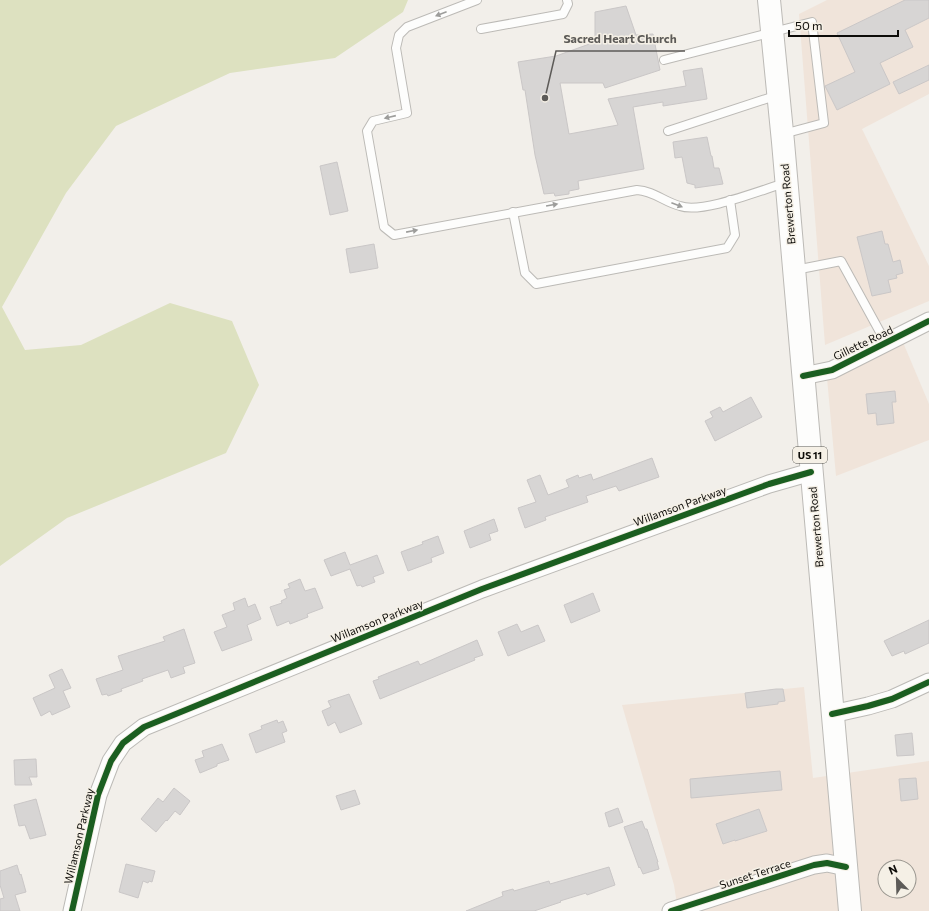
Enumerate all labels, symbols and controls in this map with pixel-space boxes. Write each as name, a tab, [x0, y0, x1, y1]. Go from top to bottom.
one-way arrow	[434, 12, 446, 18]
scale bar	[789, 12, 898, 38]
text: 50 m	[795, 18, 823, 32]
callout: Sacred Heart Church	[556, 27, 685, 51]
text: Sacred Heart Church	[563, 31, 677, 45]
one-way arrow	[384, 114, 397, 120]
street label: Brewerton Road	[778, 163, 798, 245]
one-way arrow	[545, 202, 558, 208]
one-way arrow	[671, 202, 683, 208]
one-way arrow	[405, 228, 418, 234]
street label: Gillette Road	[831, 323, 895, 363]
road number: US 11	[793, 447, 827, 463]
street label: Willamson Parkway	[632, 483, 728, 528]
street label: Brewerton Road	[806, 486, 826, 568]
street label: Willamson Parkway	[329, 596, 425, 645]
street label: Willamson Parkway	[61, 786, 96, 885]
street label: Sunset Terrace	[718, 856, 792, 891]
north arrow	[877, 859, 917, 899]
text: N	[887, 862, 899, 877]

